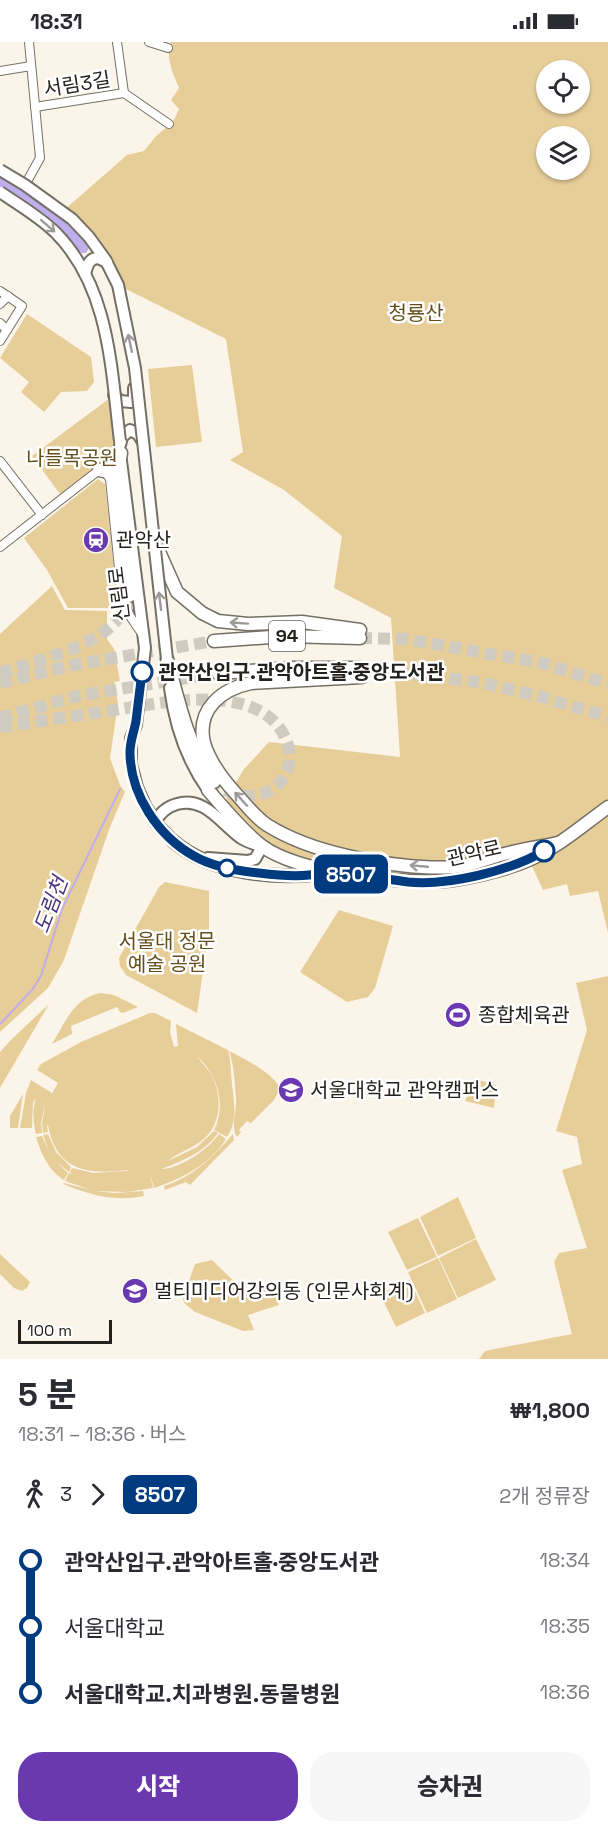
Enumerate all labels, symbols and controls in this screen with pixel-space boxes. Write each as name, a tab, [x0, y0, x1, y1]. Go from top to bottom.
text: 18:31	[30, 7, 83, 35]
map controls	[536, 60, 590, 180]
button: locate	[536, 60, 590, 114]
street label: 서림3길	[42, 66, 112, 102]
button: layers	[536, 126, 590, 180]
one-way arrow	[40, 219, 55, 233]
park label: 청룡산	[388, 300, 444, 326]
one-way arrow	[123, 333, 135, 352]
park label: 나들목공원	[26, 445, 118, 471]
station icon: 관악산	[81, 525, 111, 555]
place label: 관악산	[116, 527, 171, 553]
street label: 신림로	[103, 565, 135, 623]
one-way arrow	[154, 592, 165, 612]
one-way arrow	[229, 618, 249, 629]
road number: 94	[269, 621, 305, 651]
place label: 관악산입구.관악아트홀·중앙도서관	[158, 659, 445, 685]
marker: 관악산입구.관악아트홀·중앙도서관	[131, 661, 153, 683]
one-way arrow	[234, 792, 248, 807]
street label: 관악로	[444, 834, 504, 872]
unlabelled marker	[533, 840, 555, 862]
line badge: 8507	[309, 854, 393, 894]
unlabelled marker	[218, 859, 236, 877]
one-way arrow	[409, 860, 429, 871]
text: 8507	[326, 861, 376, 888]
water label: 도림천	[28, 870, 74, 937]
park label: 서울대 정문 예술 공원	[118, 928, 216, 977]
sports icon: 종합체육관	[443, 1000, 473, 1030]
place label: 종합체육관	[478, 1002, 570, 1028]
school or university icon: 서울대학교 관악캠퍼스	[276, 1075, 306, 1105]
place label: 서울대학교 관악캠퍼스	[310, 1077, 499, 1103]
school or university icon: 멀티미디어강의동 (인문사회계)	[120, 1276, 150, 1306]
place label: 멀티미디어강의동 (인문사회계)	[154, 1278, 413, 1304]
scale bar	[18, 1317, 112, 1344]
text: 100 m	[27, 1320, 72, 1341]
text: 5 분	[18, 1374, 77, 1416]
text: ₩1,800	[509, 1396, 590, 1424]
text: 18:31 – 18:36 · 버스	[18, 1421, 186, 1447]
icon: walk	[18, 1478, 51, 1511]
icon: forward	[81, 1478, 114, 1511]
text: 3	[60, 1481, 72, 1507]
text: 8507	[135, 1481, 185, 1508]
text: 2개 정류장	[499, 1483, 590, 1509]
text: 18:34	[540, 1547, 590, 1573]
text: 관악산입구.관악아트홀·중앙도서관	[64, 1548, 379, 1576]
text: 18:35	[540, 1613, 590, 1639]
text: 서울대학교	[64, 1614, 165, 1642]
text: 18:36	[540, 1679, 590, 1705]
text: 서울대학교.치과병원.동물병원	[64, 1680, 340, 1708]
button: 시작	[18, 1752, 298, 1821]
button: 승차권	[310, 1752, 590, 1821]

